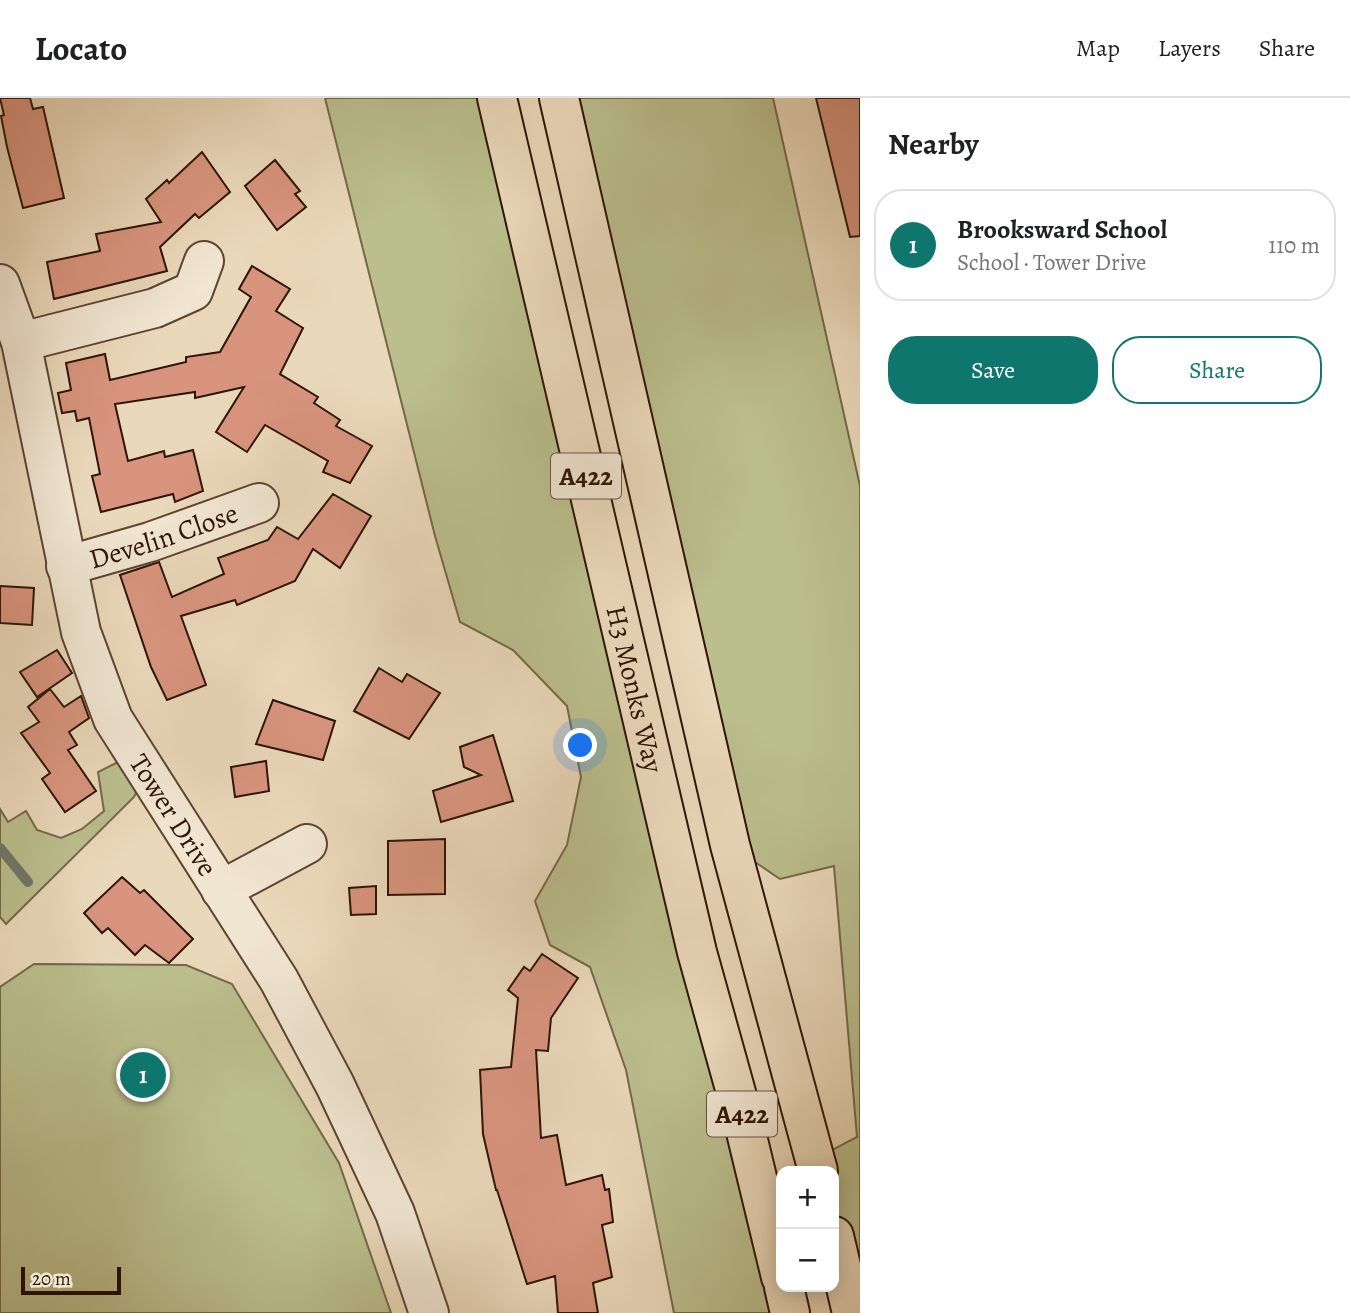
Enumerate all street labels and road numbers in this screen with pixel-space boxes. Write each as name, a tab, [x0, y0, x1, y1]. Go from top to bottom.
road number: A422	[551, 454, 621, 498]
street label: Develin Close	[85, 494, 243, 578]
street label: H3 Monks Way	[597, 602, 672, 777]
street label: Tower Drive	[120, 747, 226, 884]
road number: A422	[707, 1091, 777, 1136]

